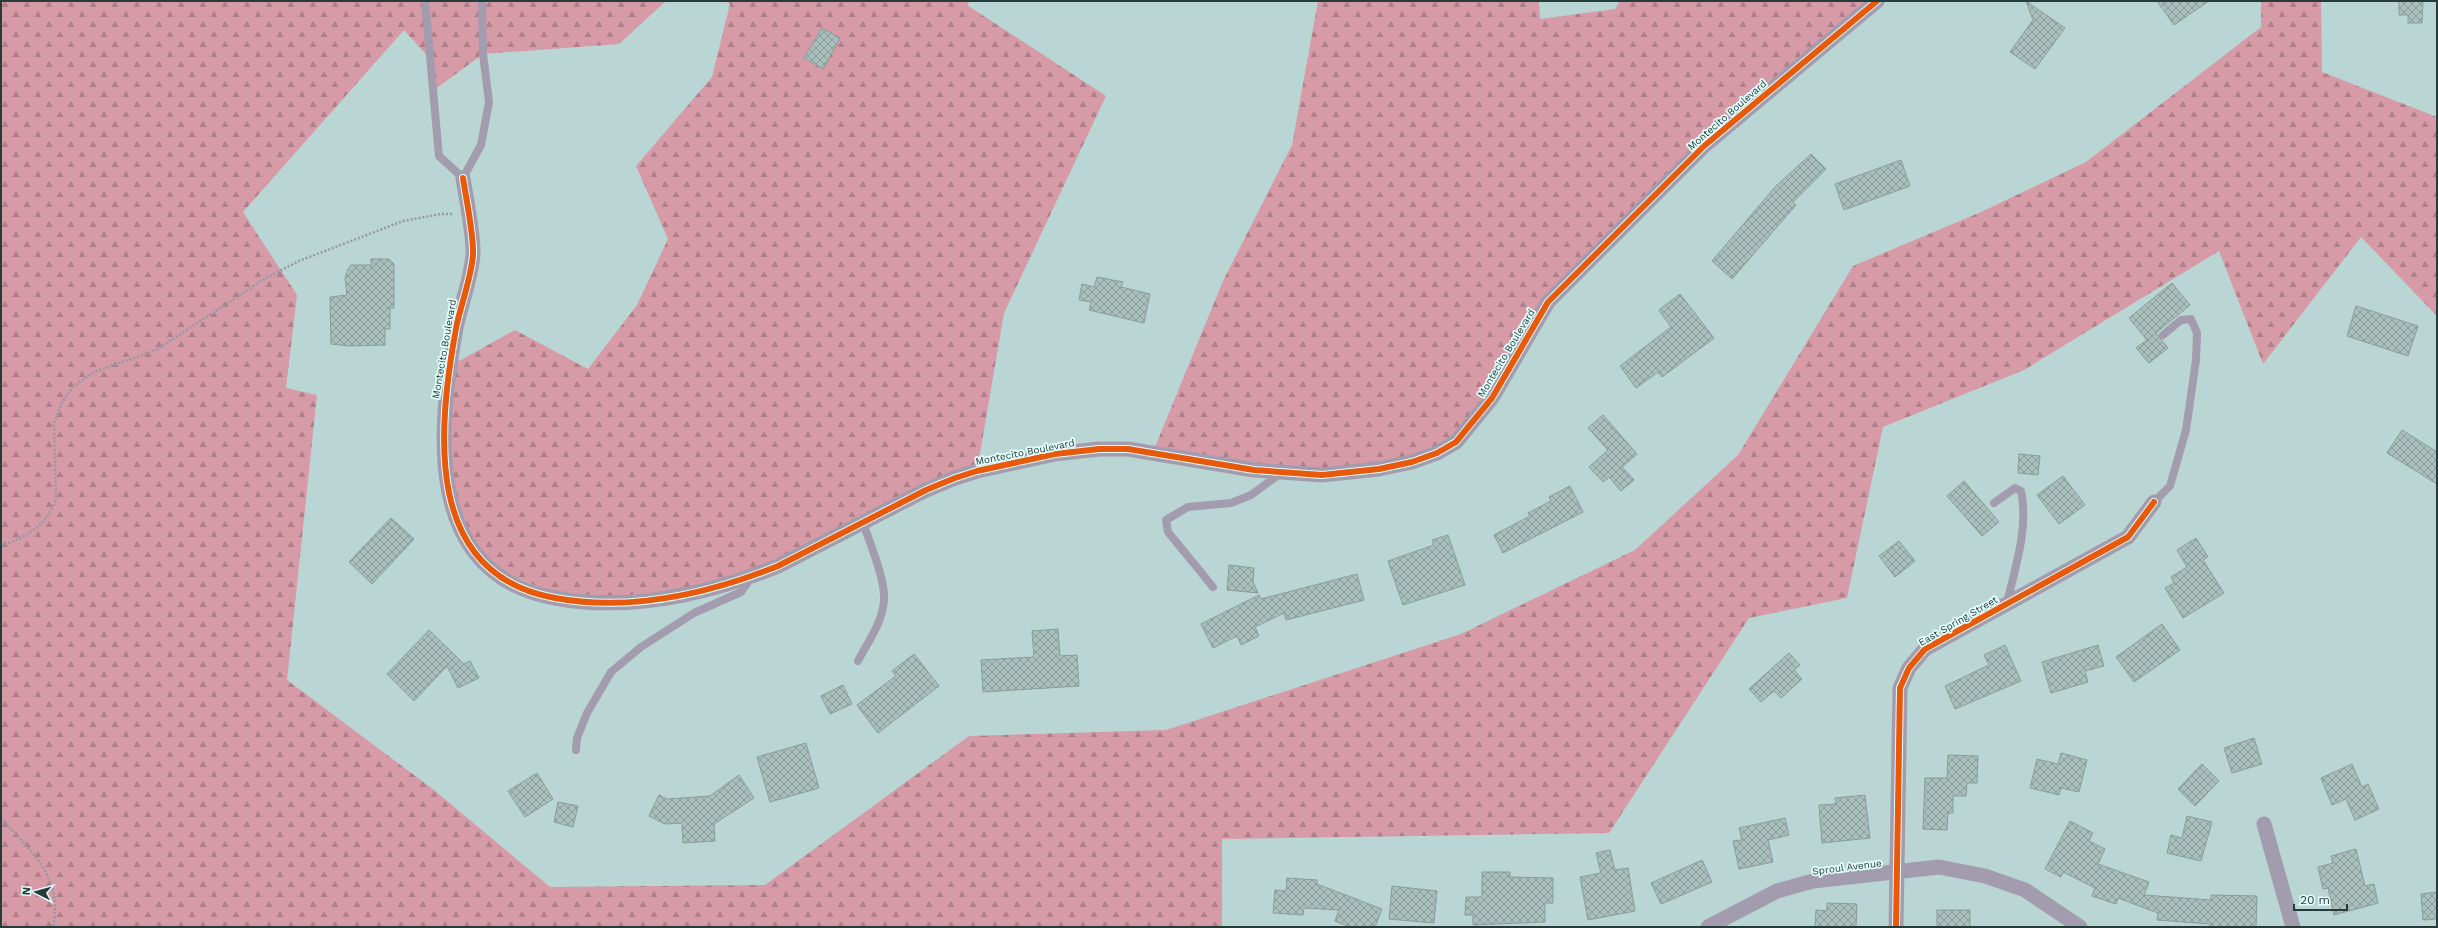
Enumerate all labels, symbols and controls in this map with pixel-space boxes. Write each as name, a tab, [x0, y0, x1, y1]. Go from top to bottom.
street label: Montecito Boulevard	[1685, 78, 1769, 152]
street label: Montecito Boulevard	[430, 298, 458, 400]
street label: Montecito Boulevard	[1475, 307, 1537, 399]
street label: Montecito Boulevard	[975, 437, 1075, 467]
street label: East Spring Street	[1917, 594, 2000, 648]
street label: Sproul Avenue	[1812, 857, 1883, 877]
north arrow	[16, 872, 56, 912]
text: N	[20, 886, 33, 896]
scale bar	[2294, 886, 2347, 912]
text: 20 m	[2300, 893, 2330, 907]

